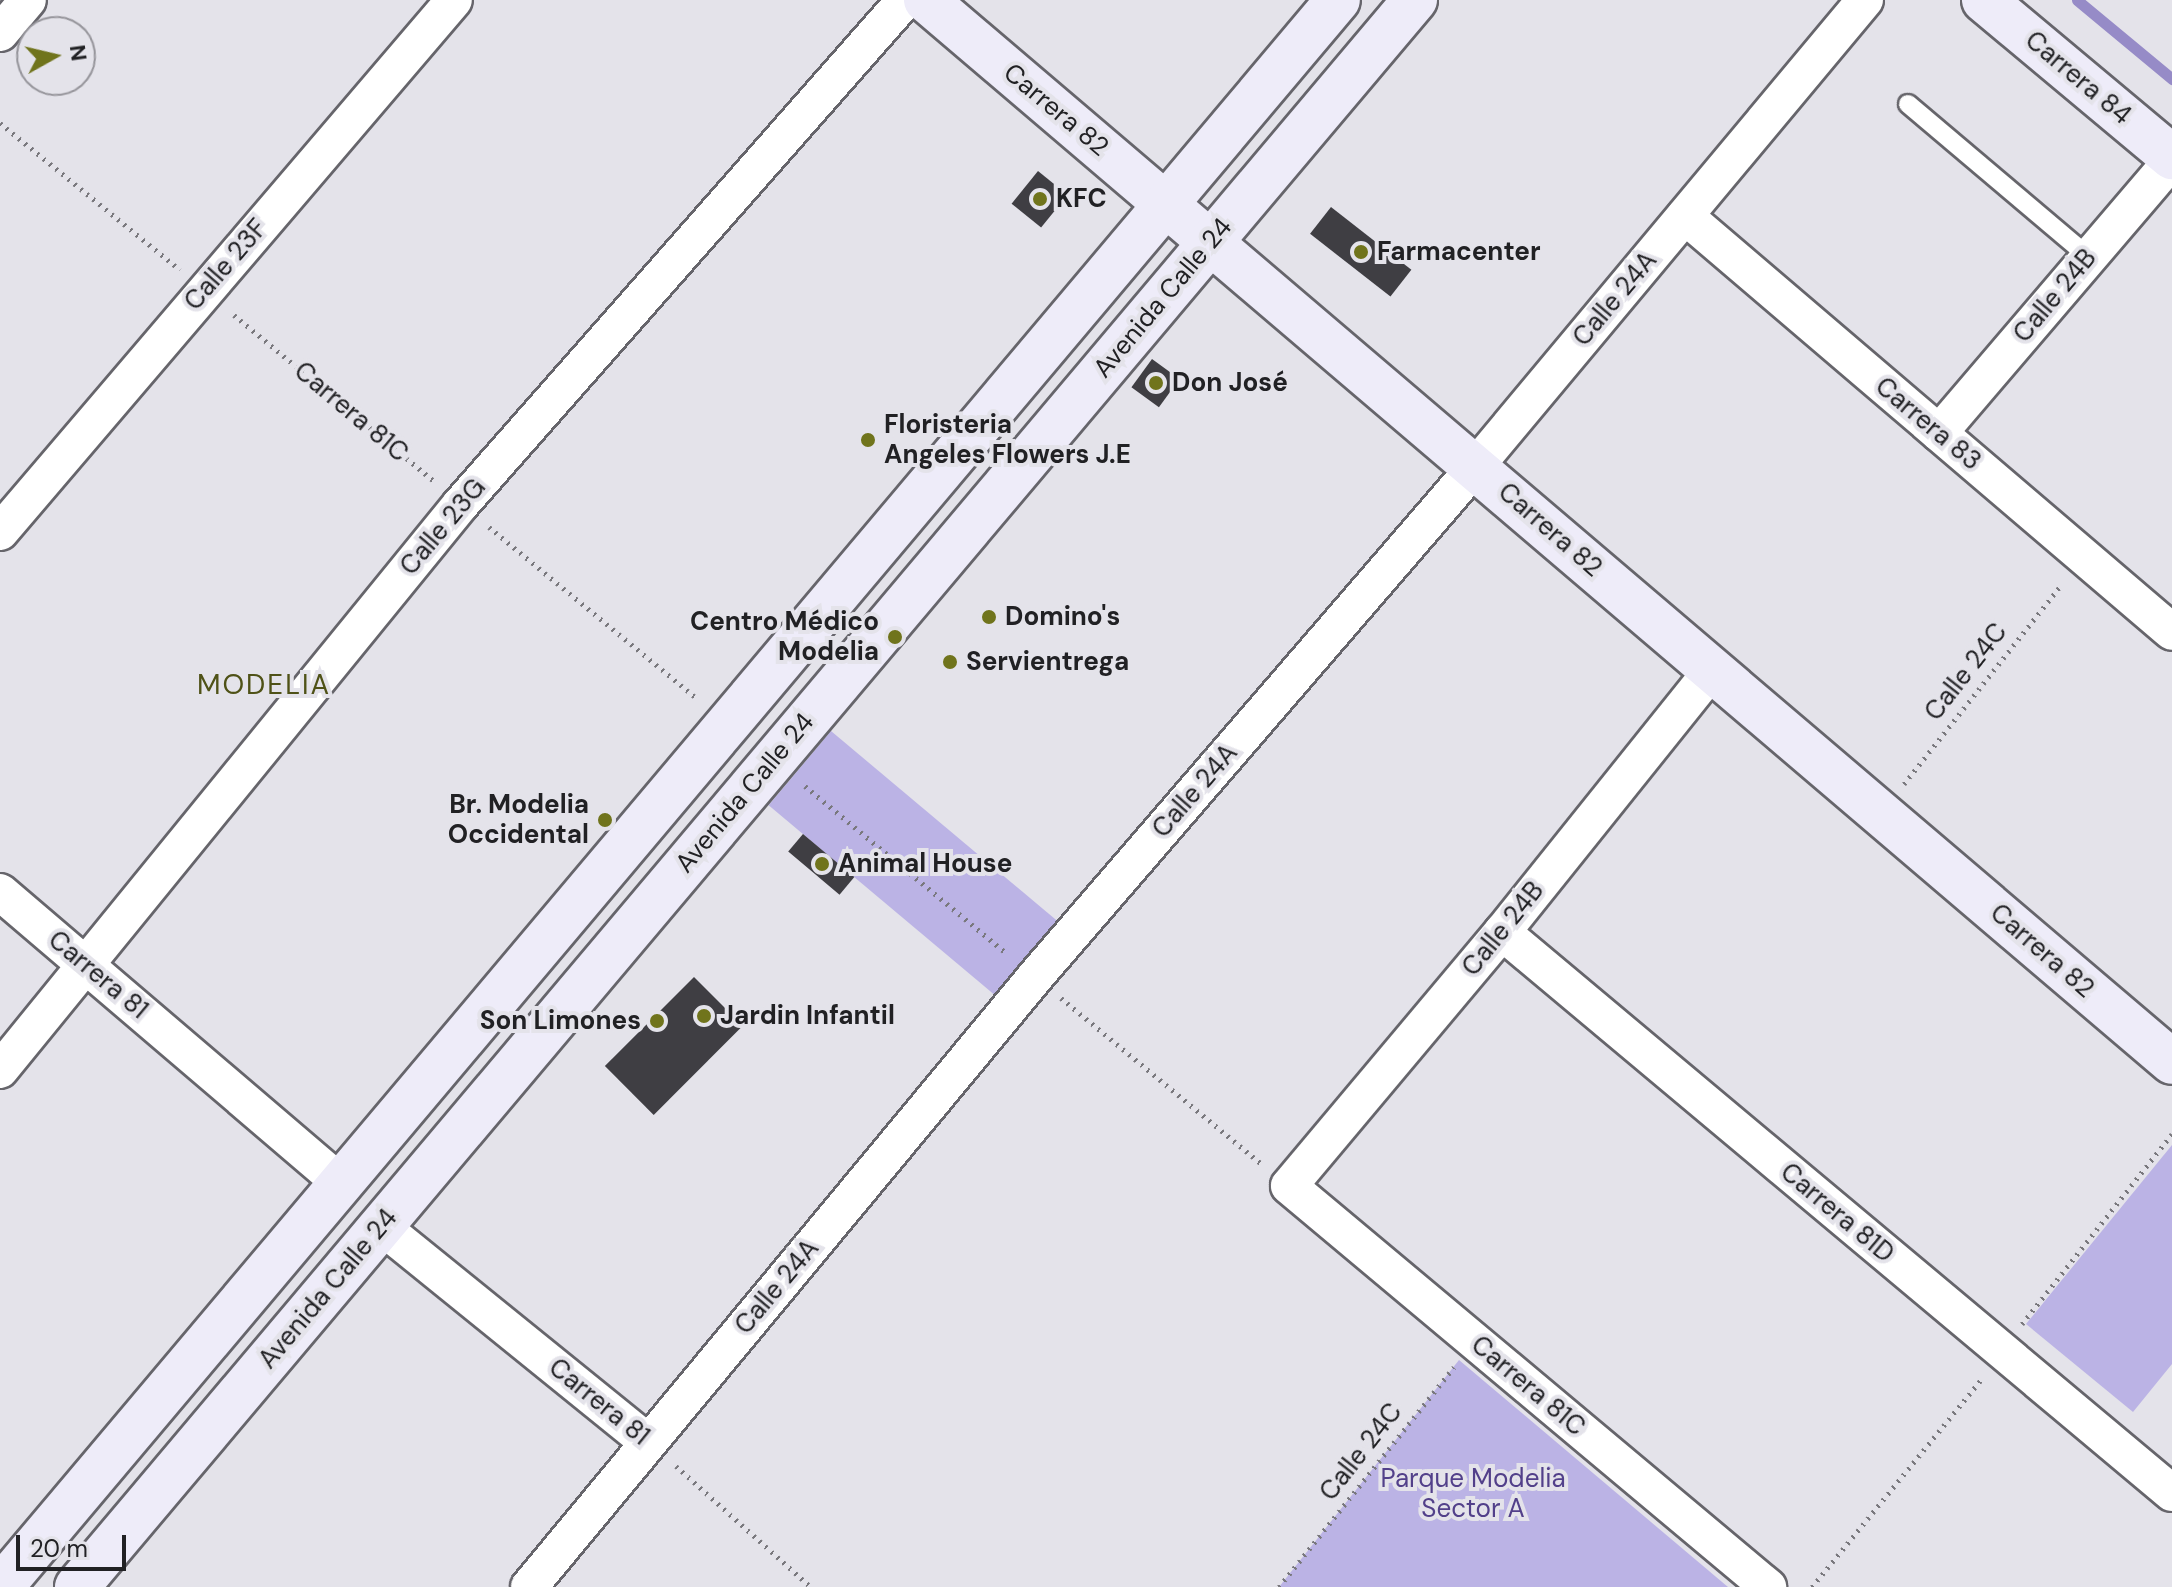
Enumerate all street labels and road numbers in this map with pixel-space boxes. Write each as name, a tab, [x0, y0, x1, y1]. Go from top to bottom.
street label: Carrera 84	[2019, 25, 2137, 131]
street label: Carrera 82	[997, 57, 1115, 163]
street label: Avenida Calle 24	[1087, 212, 1239, 384]
street label: Calle 23F	[178, 213, 274, 317]
street label: Calle 24B	[2007, 243, 2103, 349]
street label: Calle 24A	[1567, 245, 1663, 353]
street label: Carrera 81C	[288, 355, 414, 469]
street label: Carrera 83	[1869, 371, 1987, 477]
street label: Calle 23G	[394, 472, 492, 582]
street label: Carrera 82	[1492, 476, 1608, 584]
street label: Calle 24C	[1918, 617, 2014, 727]
street label: Avenida Calle 24	[669, 707, 821, 879]
street label: Calle 24A	[1146, 738, 1244, 844]
street label: Calle 24B	[1456, 876, 1550, 982]
street label: Carrera 82	[1984, 897, 2100, 1005]
street label: Carrera 81	[42, 924, 154, 1026]
street label: Carrera 81D	[1774, 1157, 1900, 1269]
street label: Avenida Calle 24	[252, 1203, 404, 1375]
street label: Calle 24A	[729, 1233, 825, 1341]
street label: Carrera 81C	[1465, 1329, 1591, 1443]
street label: Carrera 81	[542, 1352, 656, 1452]
street label: Calle 24C	[1313, 1397, 1409, 1507]

